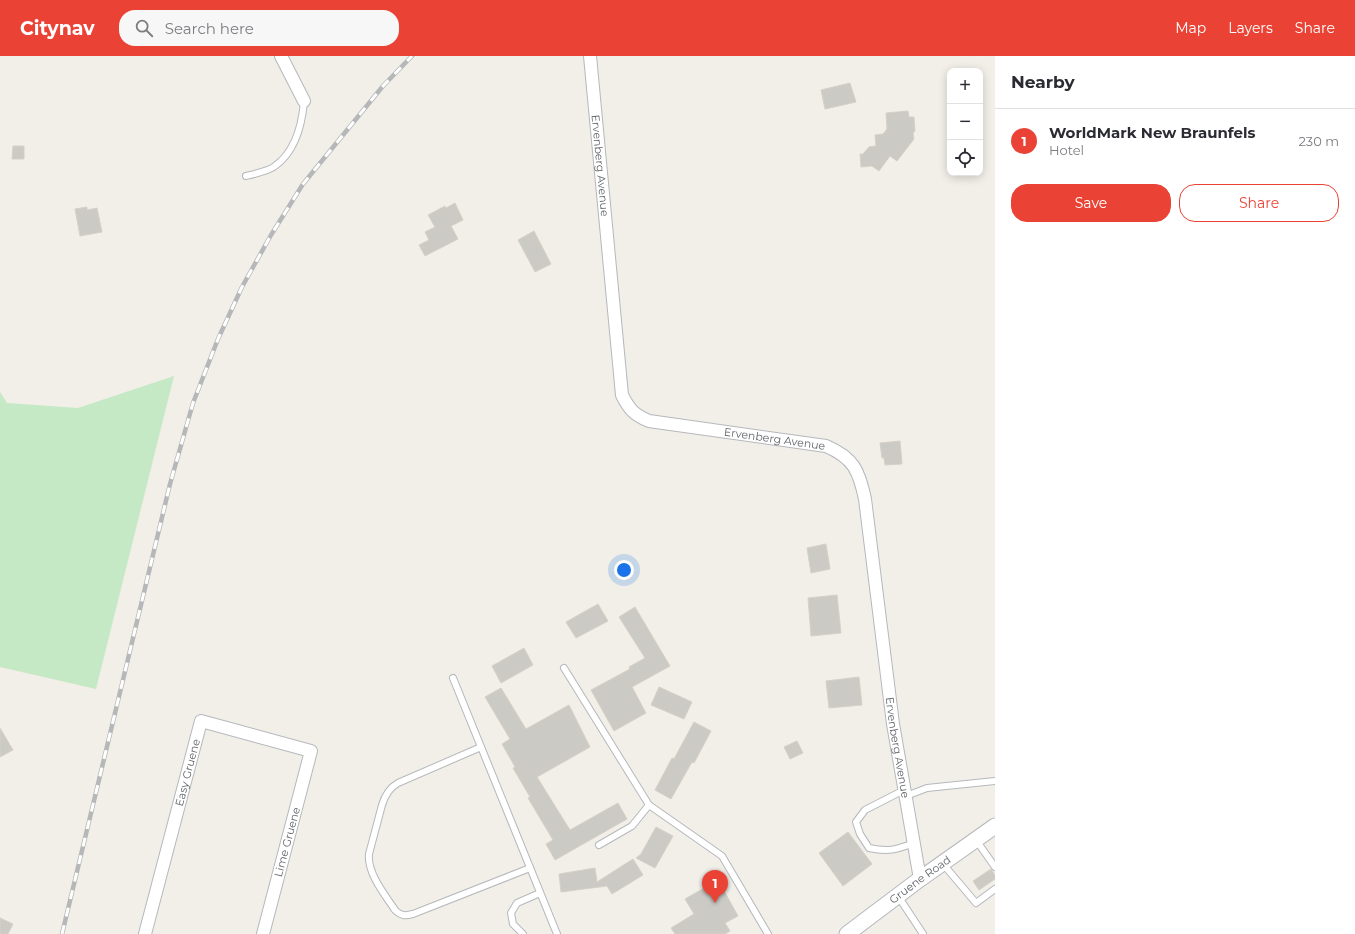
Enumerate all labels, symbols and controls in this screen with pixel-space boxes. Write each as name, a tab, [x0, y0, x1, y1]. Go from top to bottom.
search box	[119, 10, 399, 46]
text: Citynav	[20, 17, 95, 40]
icon: search	[133, 17, 155, 39]
text: Search here	[165, 19, 254, 38]
text: Map	[1175, 19, 1206, 37]
text: Layers	[1228, 19, 1273, 37]
text: Share	[1295, 19, 1335, 37]
map controls	[947, 68, 983, 176]
button: +	[947, 68, 983, 104]
text: Nearby	[1011, 72, 1075, 92]
button: −	[947, 104, 983, 140]
street label: Ervenberg Avenue	[589, 114, 612, 217]
text: WorldMark New Braunfels	[1049, 123, 1255, 142]
text: 1	[1021, 133, 1027, 149]
text: 230 m	[1298, 133, 1339, 149]
button: locate	[947, 140, 983, 176]
text: Hotel	[1049, 142, 1084, 158]
button: Save	[1011, 184, 1171, 222]
button: Share	[1179, 184, 1339, 222]
street label: Ervenberg Avenue	[723, 425, 827, 453]
your location	[614, 560, 634, 580]
street label: Ervenberg Avenue	[883, 696, 913, 799]
street label: Easy Gruene	[172, 737, 203, 808]
street label: Lime Gruene	[271, 805, 303, 878]
street label: Gruene Road	[886, 853, 953, 907]
pin: 1	[702, 870, 728, 903]

